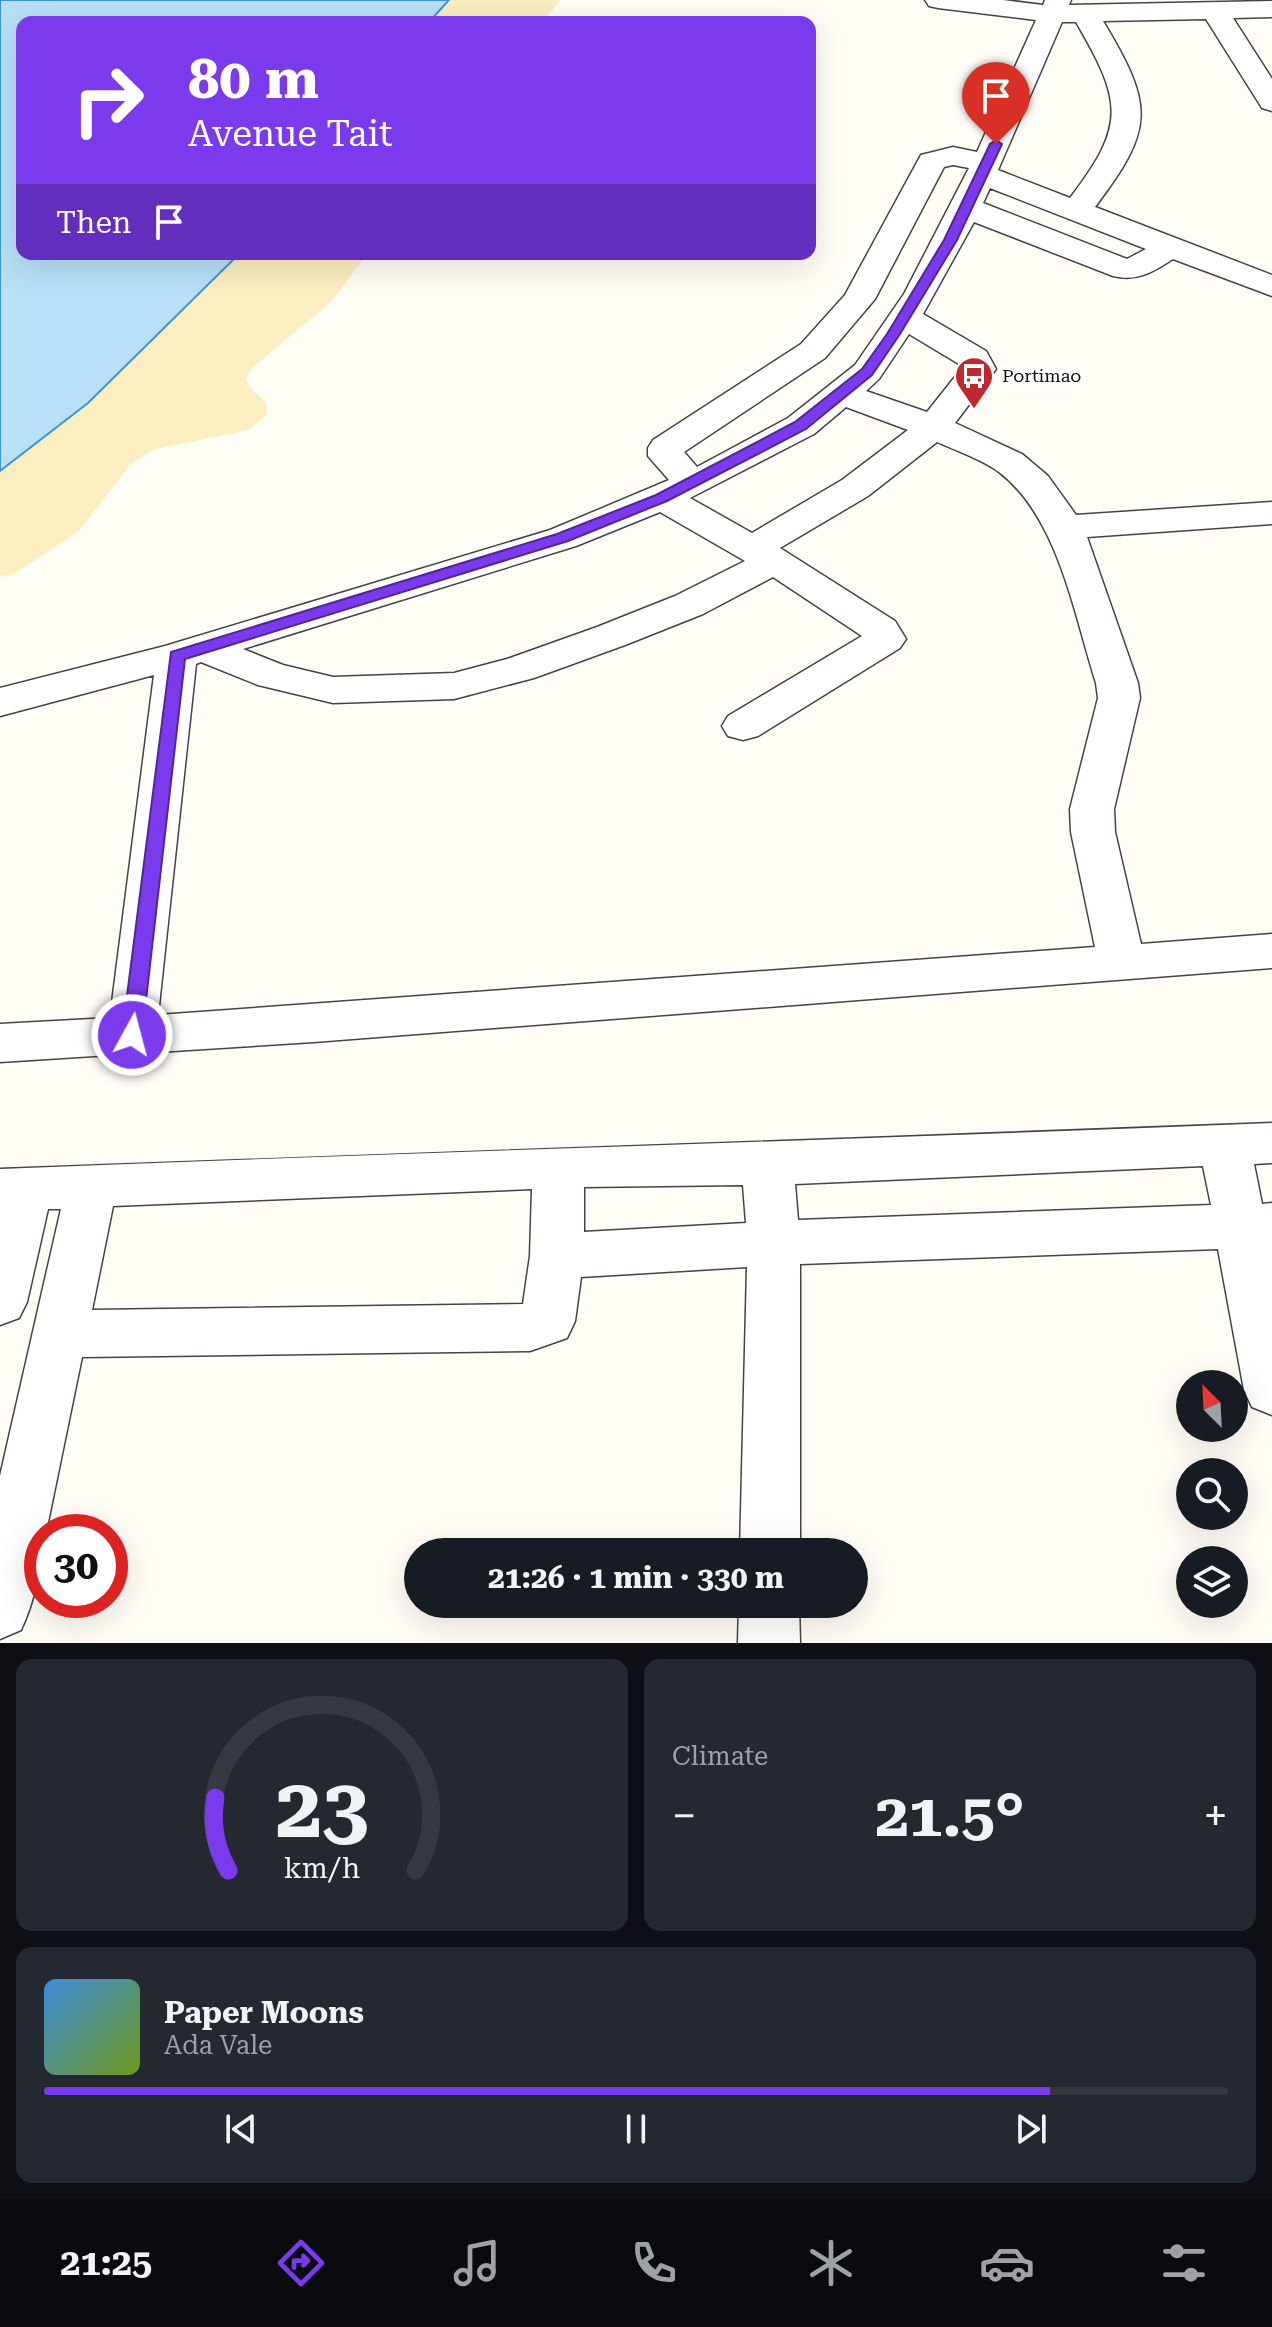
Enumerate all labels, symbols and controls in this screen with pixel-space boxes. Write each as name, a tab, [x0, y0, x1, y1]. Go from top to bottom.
text: 80 m	[188, 46, 319, 112]
icon: right	[56, 48, 160, 152]
pin	[962, 62, 1030, 144]
icon: arrive	[974, 74, 1018, 118]
text: Avenue Tait	[188, 113, 392, 155]
icon: arrive	[147, 200, 191, 244]
text: Then	[56, 205, 131, 240]
bus stop icon: Portimao	[953, 355, 995, 410]
place label: Portimao	[1002, 365, 1081, 386]
position arrow	[90, 993, 174, 1077]
north arrow	[1176, 1370, 1248, 1442]
map controls	[1176, 1370, 1248, 1618]
button: search	[1176, 1458, 1248, 1530]
speed limit sign: 30	[24, 1514, 128, 1618]
button: layers	[1176, 1546, 1248, 1618]
text: 21:26 · 1 min · 330 m	[488, 1560, 784, 1595]
text: Climate	[672, 1741, 768, 1771]
text: 23	[275, 1760, 369, 1857]
text: 21.5°	[875, 1780, 1025, 1851]
text: −	[672, 1790, 697, 1842]
text: +	[1203, 1790, 1228, 1842]
text: km/h	[284, 1851, 360, 1885]
text: Paper Moons	[164, 1995, 364, 2030]
text: Ada Vale	[164, 2030, 272, 2060]
icon: previous	[219, 2107, 263, 2151]
icon: pause	[614, 2107, 658, 2151]
icon: next	[1009, 2107, 1053, 2151]
icon: directions	[273, 2235, 329, 2291]
icon: music	[449, 2235, 505, 2291]
icon: phone	[626, 2235, 682, 2291]
icon: climate	[803, 2235, 859, 2291]
icon: car	[979, 2235, 1035, 2291]
icon: filters	[1156, 2235, 1212, 2291]
text: 21:25	[60, 2242, 152, 2284]

